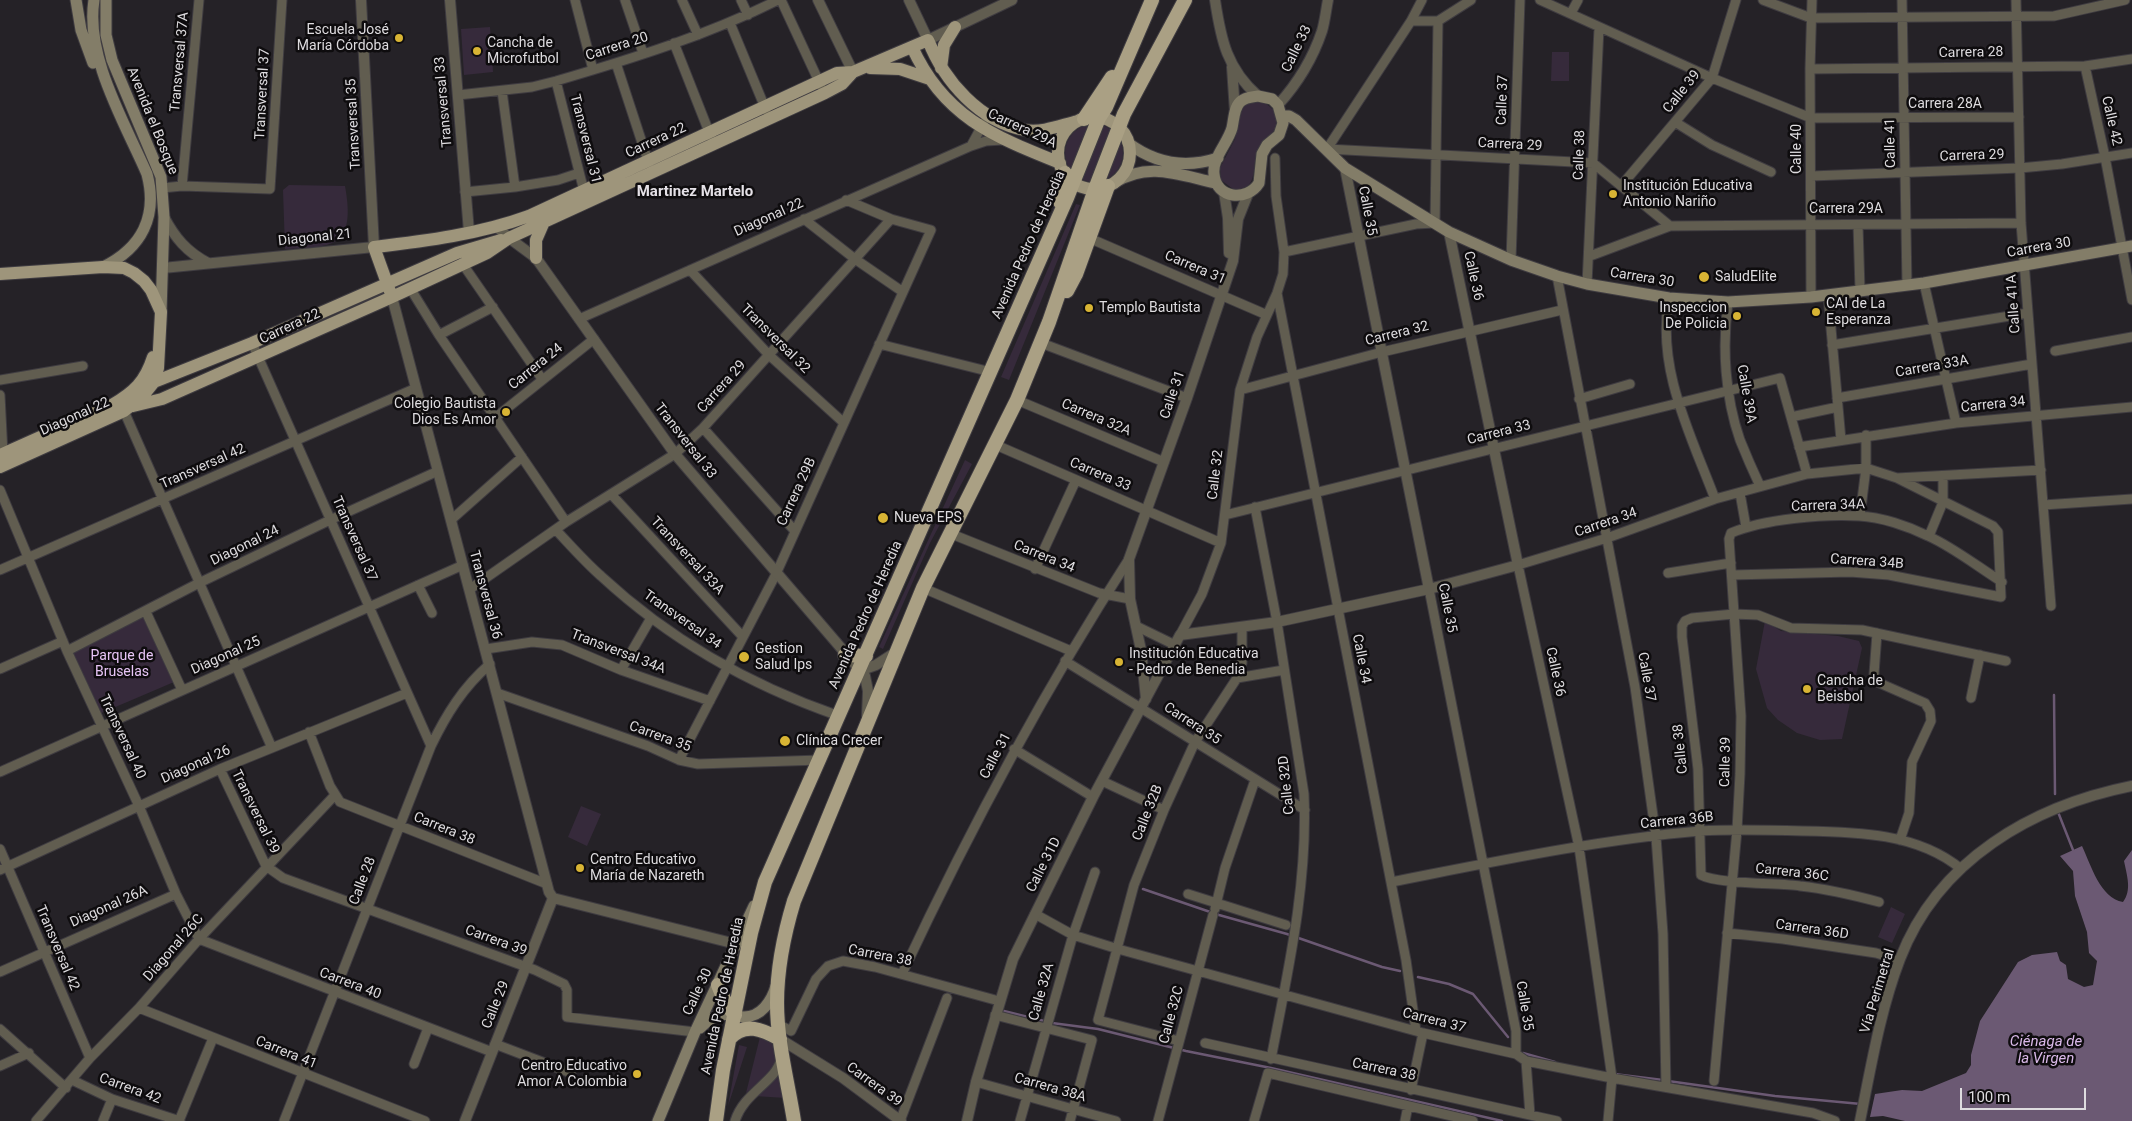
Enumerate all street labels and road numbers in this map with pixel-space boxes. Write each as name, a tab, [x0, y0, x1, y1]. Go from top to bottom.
street label: Transversal 37A	[167, 11, 193, 113]
street label: Calle 33	[1278, 23, 1316, 75]
street label: Carrera 20	[584, 29, 650, 65]
street label: Carrera 28	[1938, 44, 2004, 62]
street label: Transversal 37	[252, 48, 274, 140]
street label: Transversal 33	[432, 56, 456, 148]
street label: Avenida el Bosque	[123, 65, 181, 177]
street label: Calle 39	[1660, 67, 1704, 117]
street label: Calle 37	[1494, 75, 1512, 125]
street label: Transversal 35	[343, 78, 365, 170]
street label: Transversal 31	[566, 93, 604, 185]
street label: Calle 42	[2097, 95, 2125, 147]
street label: Carrera 28A	[1908, 96, 1982, 112]
street label: Carrera 29A	[985, 106, 1059, 152]
street label: Calle 41	[1882, 118, 1900, 168]
street label: Carrera 22	[623, 120, 689, 162]
street label: Calle 40	[1789, 124, 1805, 174]
street label: Calle 38	[1571, 130, 1589, 180]
street label: Carrera 29	[1477, 135, 1543, 155]
street label: Carrera 29	[1939, 146, 2005, 166]
street label: Avenida Pedro de Heredia	[989, 168, 1069, 322]
street label: Calle 35	[1354, 185, 1380, 237]
street label: Diagonal 22	[732, 195, 806, 241]
street label: Carrera 29A	[1809, 201, 1883, 217]
street label: Diagonal 21	[277, 226, 353, 250]
street label: Carrera 30	[2006, 234, 2072, 262]
street label: Carrera 31	[1162, 248, 1228, 288]
street label: Calle 36	[1460, 250, 1486, 302]
street label: Carrera 30	[1609, 265, 1675, 291]
street label: Calle 41A	[2004, 274, 2024, 334]
street label: Transversal 32	[737, 301, 813, 377]
street label: Carrera 22	[257, 306, 323, 348]
street label: Carrera 32	[1364, 318, 1430, 350]
street label: Carrera 24	[506, 340, 566, 394]
street label: Carrera 33A	[1894, 352, 1970, 382]
street label: Carrera 29	[694, 357, 750, 417]
street label: Calle 39A	[1733, 363, 1759, 425]
street label: Calle 31	[1157, 369, 1189, 421]
street label: Carrera 34	[1960, 393, 2026, 417]
street label: Diagonal 22	[38, 394, 112, 440]
street label: Carrera 32A	[1059, 396, 1133, 440]
street label: Transversal 33	[650, 400, 720, 482]
street label: Carrera 33	[1466, 417, 1532, 449]
street label: Transversal 42	[158, 441, 248, 493]
street label: Calle 32	[1205, 449, 1227, 501]
street label: Carrera 29B	[774, 455, 820, 529]
street label: Carrera 33	[1067, 455, 1133, 495]
street label: Transversal 37	[328, 494, 380, 584]
street label: Carrera 34A	[1791, 496, 1865, 516]
street label: Carrera 34	[1573, 505, 1639, 541]
street label: Transversal 33A	[647, 514, 727, 598]
street label: Diagonal 24	[208, 522, 282, 570]
street label: Carrera 34	[1011, 537, 1077, 577]
street label: Avenida Pedro de Heredia	[826, 538, 906, 692]
street label: Transversal 36	[465, 549, 505, 641]
street label: Carrera 34B	[1830, 551, 1904, 573]
street label: Calle 35	[1434, 582, 1460, 634]
street label: Transversal 34	[640, 587, 724, 653]
street label: Transversal 34A	[568, 626, 668, 678]
street label: Diagonal 25	[189, 633, 263, 679]
street label: Calle 34	[1348, 633, 1374, 685]
street label: Calle 36	[1542, 646, 1568, 698]
street label: Calle 37	[1633, 651, 1659, 703]
street label: Transversal 40	[95, 692, 149, 782]
street label: Carrera 35	[1160, 699, 1224, 749]
street label: Carrera 35	[627, 718, 693, 756]
street label: Calle 38	[1670, 723, 1692, 775]
street label: Calle 31	[977, 730, 1015, 782]
street label: Calle 39	[1717, 737, 1735, 787]
street label: Diagonal 26	[159, 742, 233, 788]
street label: Calle 32D	[1276, 755, 1298, 815]
street label: Transversal 39	[227, 767, 283, 857]
street label: Calle 32B	[1129, 783, 1167, 843]
street label: Carrera 38	[411, 809, 477, 849]
street label: Carrera 36B	[1640, 809, 1714, 833]
street label: Calle 31D	[1023, 835, 1065, 895]
street label: Calle 28	[346, 855, 380, 907]
street label: Carrera 36C	[1754, 861, 1830, 885]
street label: Diagonal 26A	[68, 882, 150, 932]
street label: Transversal 42	[31, 903, 83, 993]
street label: Diagonal 26C	[140, 911, 208, 985]
street label: Avenida Pedro de Heredia	[698, 916, 748, 1076]
street label: Carrera 36D	[1774, 917, 1850, 943]
street label: Carrera 39	[463, 922, 529, 960]
street label: Carrera 38	[847, 942, 913, 970]
street label: Vía Perimetral	[1857, 947, 1899, 1035]
street label: Calle 32A	[1026, 961, 1058, 1023]
street label: Carrera 40	[317, 965, 383, 1003]
street label: Calle 30	[680, 966, 716, 1018]
street label: Calle 29	[479, 979, 513, 1031]
street label: Calle 35	[1512, 980, 1536, 1032]
street label: Calle 32C	[1156, 984, 1188, 1046]
street label: Carrera 37	[1401, 1005, 1467, 1037]
street label: Carrera 41	[253, 1033, 319, 1073]
street label: Carrera 38	[1351, 1055, 1417, 1085]
street label: Carrera 39	[843, 1059, 905, 1111]
street label: Carrera 42	[97, 1070, 163, 1108]
street label: Carrera 38A	[1012, 1070, 1088, 1106]

